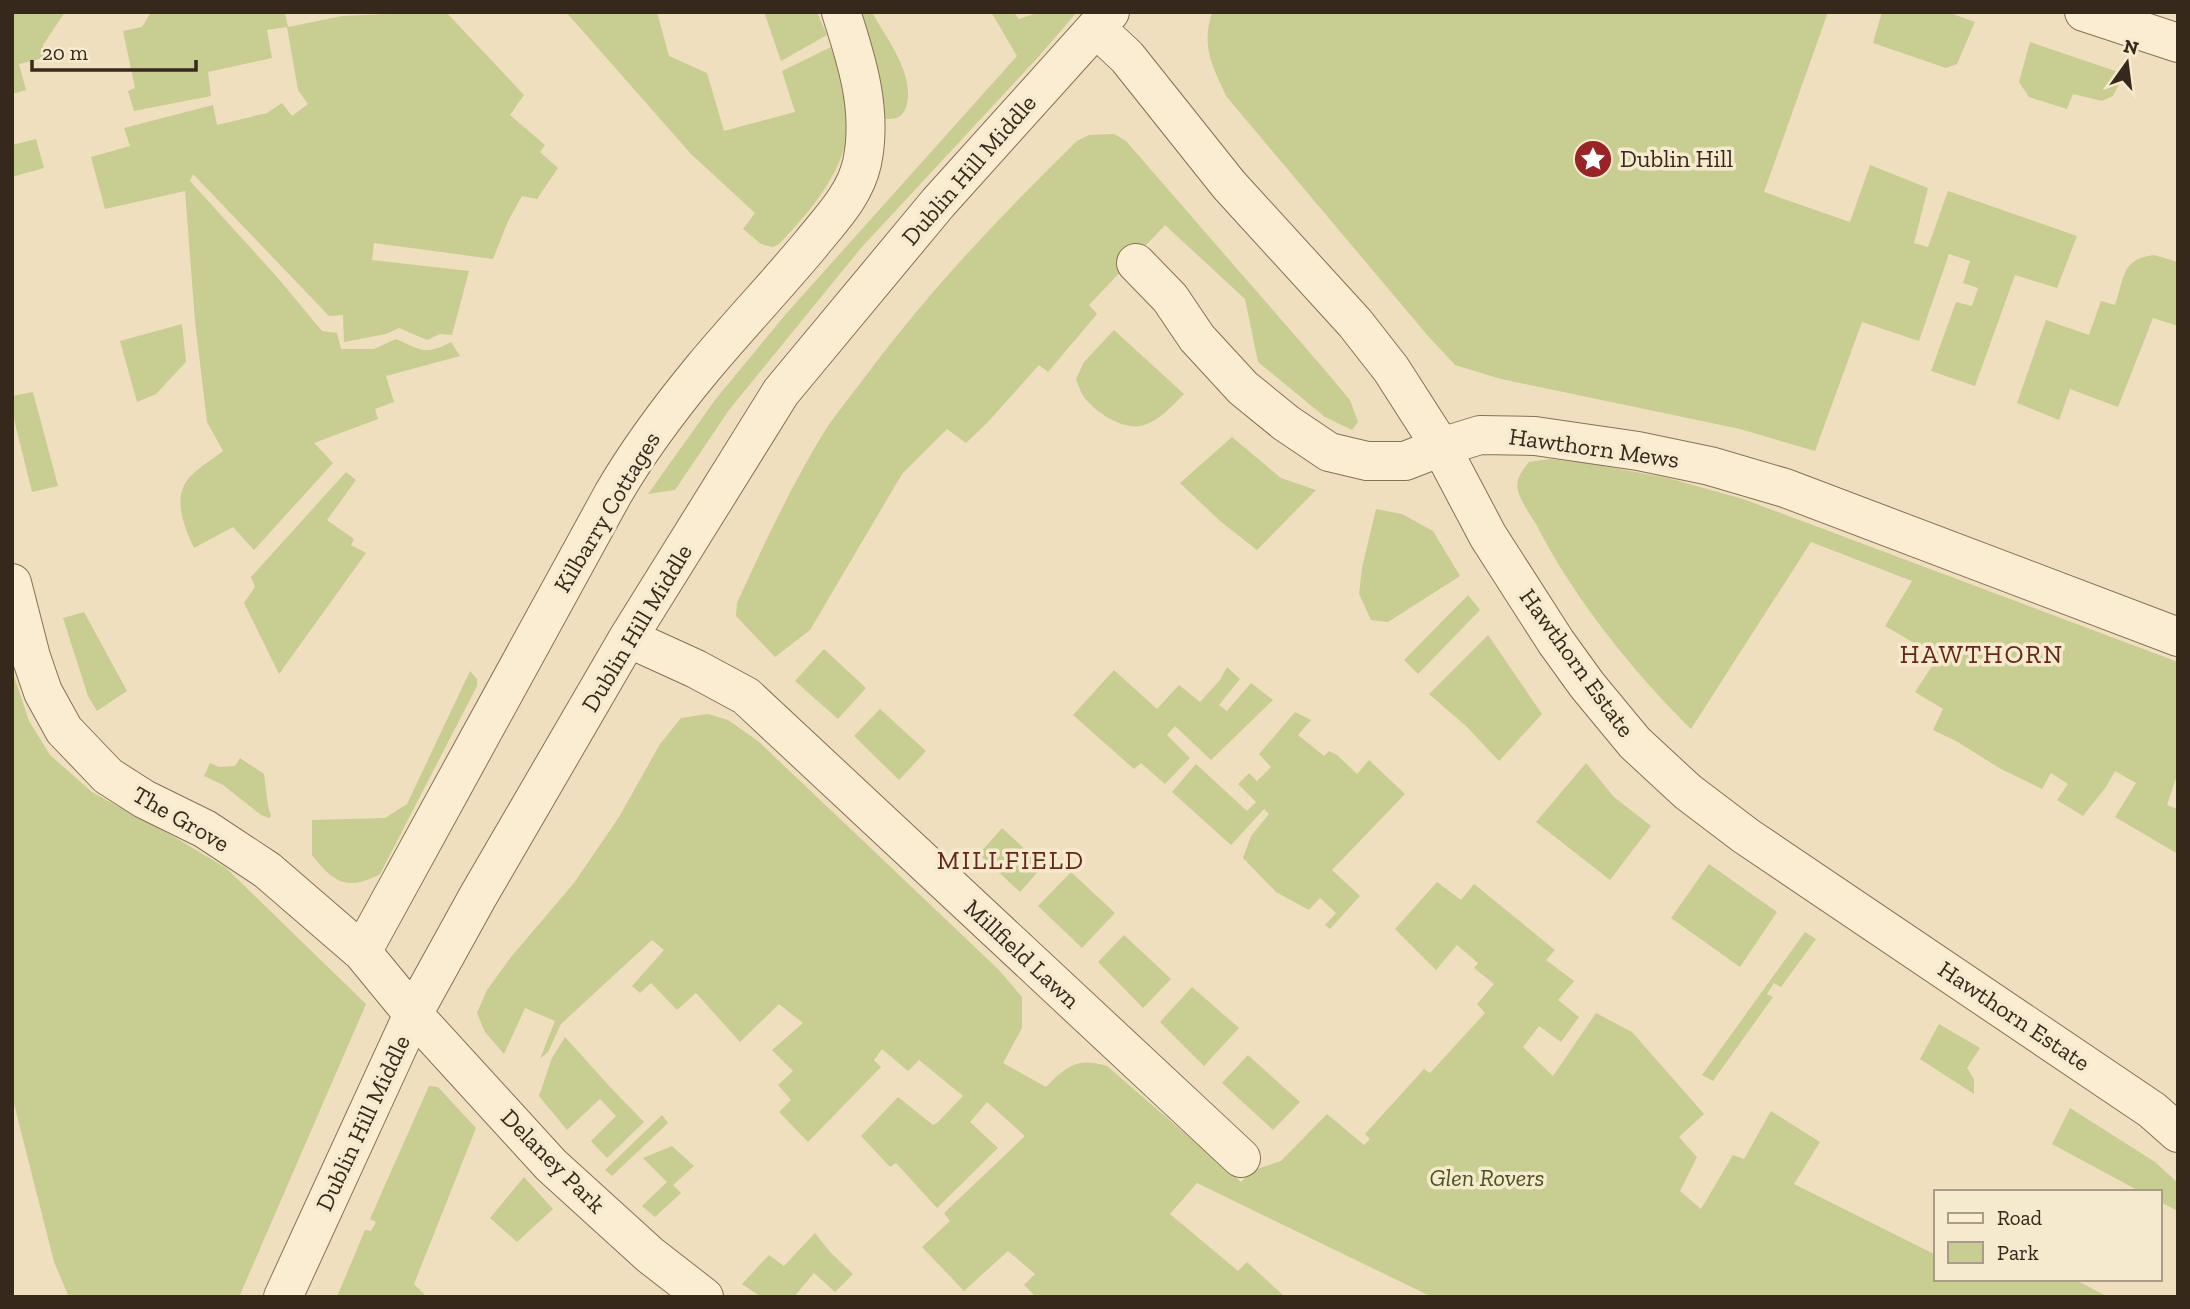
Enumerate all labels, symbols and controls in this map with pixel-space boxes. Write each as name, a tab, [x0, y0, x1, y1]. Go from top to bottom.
scale bar	[32, 28, 196, 72]
north arrow	[2092, 28, 2162, 98]
text: N	[2121, 34, 2141, 60]
text: 20 m	[42, 40, 88, 65]
street label: Dublin Hill Middle	[895, 88, 1042, 251]
place icon: Dublin Hill	[1572, 138, 1614, 180]
place label: Dublin Hill	[1620, 144, 1733, 173]
street label: Hawthorn Mews	[1507, 421, 1681, 474]
street label: Kilbarry Cottages	[547, 426, 666, 597]
street label: Dublin Hill Middle	[575, 539, 698, 717]
street label: Hawthorn Estate	[1514, 583, 1641, 743]
district label: HAWTHORN	[1900, 638, 2064, 670]
street label: The Grove	[128, 779, 235, 858]
district label: MILLFIELD	[937, 844, 1085, 876]
street label: Millfield Lawn	[959, 893, 1086, 1015]
street label: Hawthorn Estate	[1933, 954, 2096, 1077]
street label: Dublin Hill Middle	[309, 1030, 416, 1215]
street label: Delaney Park	[495, 1102, 612, 1219]
park label: Glen Rovers	[1429, 1163, 1545, 1192]
legend	[1934, 1190, 2162, 1281]
text: Road	[1997, 1205, 2043, 1230]
text: Park	[1997, 1240, 2039, 1265]

